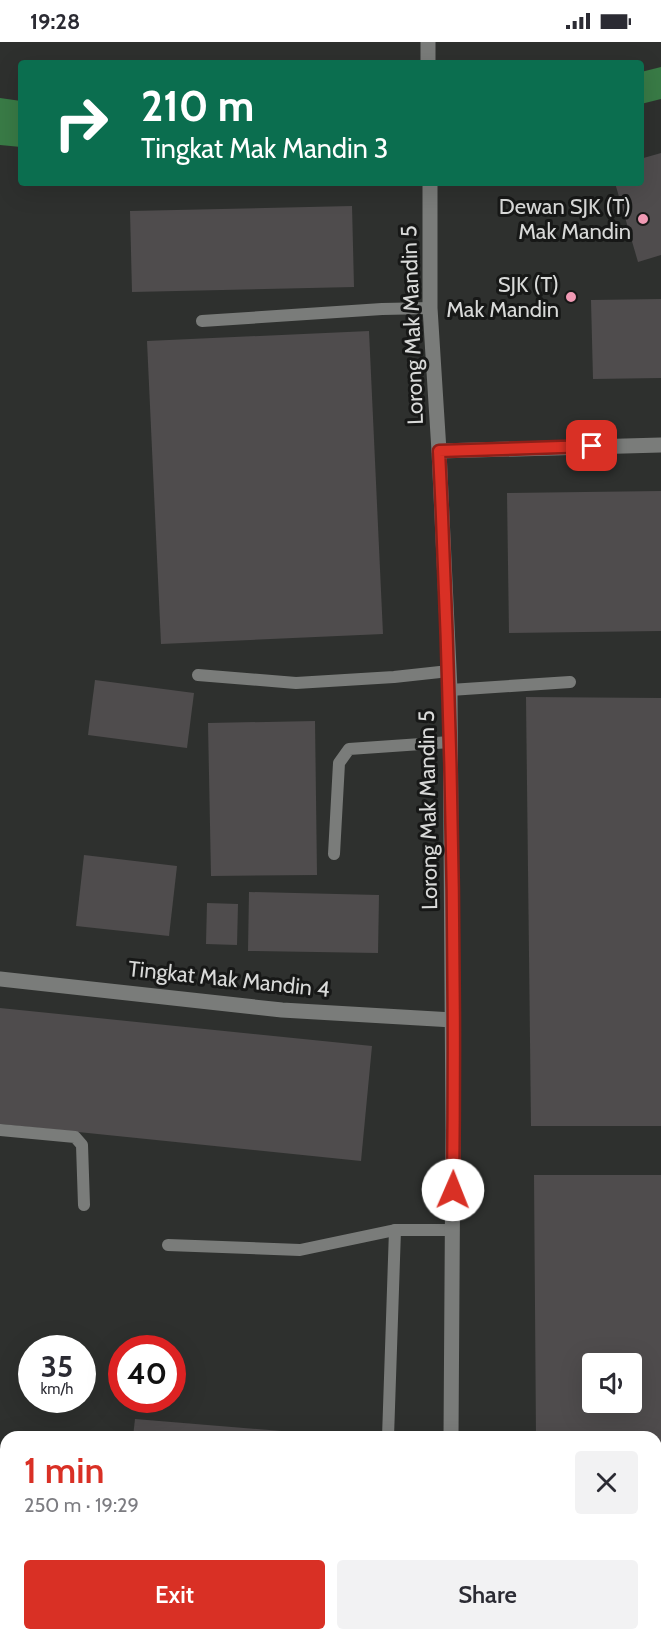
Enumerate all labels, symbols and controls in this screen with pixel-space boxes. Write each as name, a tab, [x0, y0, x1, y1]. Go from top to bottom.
text: 19:28	[30, 8, 80, 35]
text: 210 m	[141, 80, 254, 132]
icon: right	[42, 84, 120, 162]
text: Tingkat Mak Mandin 3	[141, 132, 388, 165]
place label: Dewan SJK (T) Mak Mandin	[499, 193, 631, 245]
marker: Dewan SJK (T) Mak Mandin	[636, 212, 650, 226]
street label: Lorong Mak Mandin 5	[395, 225, 429, 425]
place label: SJK (T) Mak Mandin	[446, 271, 559, 323]
marker: SJK (T) Mak Mandin	[564, 290, 578, 304]
pin	[566, 420, 617, 471]
icon: arrive	[575, 429, 608, 462]
street label: Lorong Mak Mandin 5	[413, 710, 443, 910]
street label: Tingkat Mak Mandin 4	[127, 955, 331, 1003]
position arrow	[421, 1158, 485, 1222]
speed limit sign: 40	[108, 1335, 186, 1413]
text: 35	[41, 1348, 73, 1385]
map controls	[582, 1353, 642, 1413]
button: sound	[582, 1353, 642, 1413]
text: km/h	[41, 1380, 73, 1398]
text: 1 min	[24, 1448, 104, 1492]
button: close	[575, 1451, 638, 1514]
text: 250 m · 19:29	[24, 1493, 139, 1517]
button: Exit	[24, 1560, 325, 1629]
button: Share	[337, 1560, 638, 1629]

